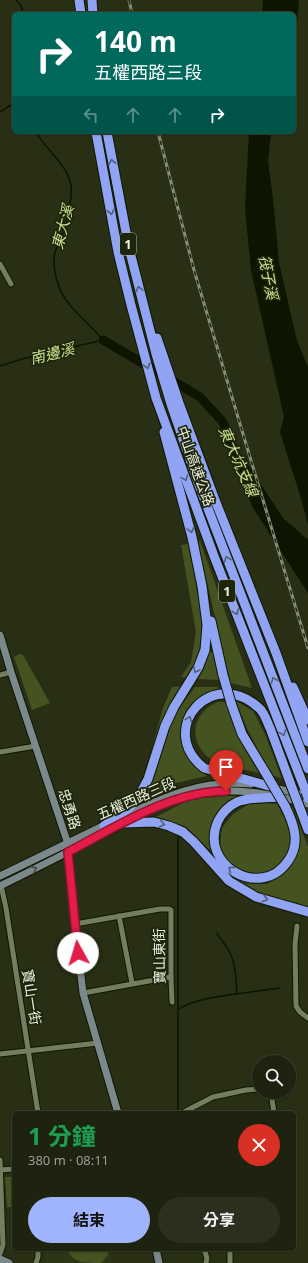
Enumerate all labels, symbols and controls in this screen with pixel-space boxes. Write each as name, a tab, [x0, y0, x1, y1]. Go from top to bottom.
text: 140 m	[94, 22, 177, 60]
icon: right	[28, 28, 80, 80]
text: 五權西路三段	[94, 60, 202, 84]
icon: left	[80, 104, 102, 126]
icon: ahead	[122, 104, 144, 126]
icon: ahead	[164, 104, 186, 126]
icon: right	[206, 104, 228, 126]
one-way arrow	[109, 159, 117, 165]
water label: 東大溪	[47, 201, 78, 251]
one-way arrow	[106, 209, 114, 215]
road number: 1	[120, 233, 136, 255]
water label: 筏子溪	[255, 253, 283, 303]
one-way arrow	[136, 286, 144, 292]
water label: 南邊溪	[28, 337, 78, 368]
one-way arrow	[142, 362, 151, 369]
street label: 中山高速公路	[173, 423, 219, 509]
water label: 東大坑支線	[215, 423, 264, 501]
one-way arrow	[181, 474, 189, 481]
one-way arrow	[186, 526, 195, 533]
one-way arrow	[224, 555, 232, 562]
road number: 1	[219, 580, 235, 602]
one-way arrow	[231, 609, 239, 616]
one-way arrow	[194, 666, 201, 674]
one-way arrow	[270, 677, 278, 684]
one-way arrow	[184, 715, 192, 722]
one-way arrow	[278, 729, 286, 737]
pin	[209, 750, 243, 791]
icon: arrive	[215, 756, 237, 778]
street label: 五權西路三段	[94, 772, 178, 824]
street label: 忠勇路	[54, 786, 86, 832]
one-way arrow	[159, 819, 165, 827]
one-way arrow	[30, 866, 37, 873]
one-way arrow	[228, 867, 235, 874]
one-way arrow	[261, 894, 268, 903]
street label: 寶山東街	[149, 928, 169, 984]
position arrow	[57, 932, 99, 974]
street label: 寶山一街	[18, 968, 46, 1026]
map controls	[252, 1055, 296, 1099]
button: search	[252, 1055, 296, 1099]
text: 1 分鐘	[28, 1119, 96, 1152]
button: close	[238, 1124, 280, 1166]
text: 380 m · 08:11	[28, 1151, 109, 1169]
button: 結束	[28, 1197, 150, 1243]
button: 分享	[158, 1197, 280, 1243]

